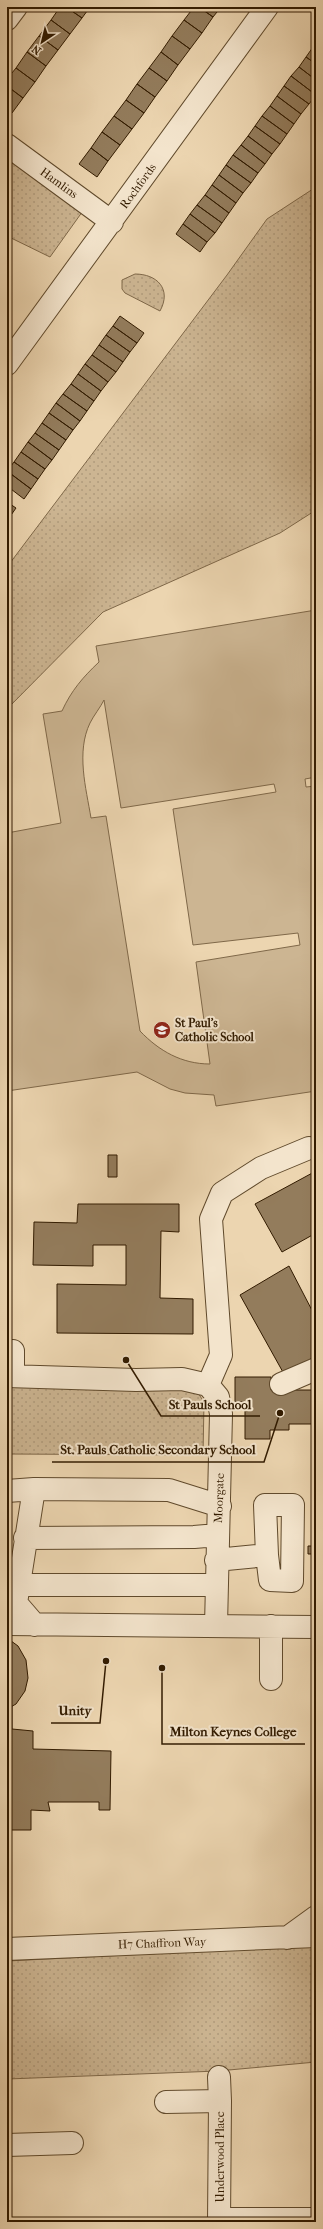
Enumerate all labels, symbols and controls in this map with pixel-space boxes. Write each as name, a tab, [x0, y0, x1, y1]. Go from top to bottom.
north arrow	[22, 22, 62, 62]
text: N	[29, 42, 44, 58]
street label: Rochfords	[117, 160, 159, 211]
street label: Hamlins	[37, 165, 81, 202]
place label: St Paul's Catholic School	[175, 1016, 254, 1044]
school or university icon: St Paul's Catholic School	[152, 1020, 172, 1040]
callout: St Pauls School	[161, 1391, 260, 1416]
text: St Pauls School	[169, 1397, 252, 1412]
callout: St. Pauls Catholic Secondary School	[52, 1437, 264, 1462]
text: St. Pauls Catholic Secondary School	[60, 1442, 256, 1458]
street label: Moorgate	[211, 1473, 227, 1523]
callout: Unity	[51, 1698, 100, 1723]
text: Unity	[58, 1703, 93, 1719]
callout: Milton Keynes College	[162, 1719, 305, 1744]
text: Milton Keynes College	[169, 1724, 297, 1740]
street label: H7 Chaffron Way	[117, 1934, 207, 1952]
street label: Underwood Place	[213, 2111, 227, 2203]

